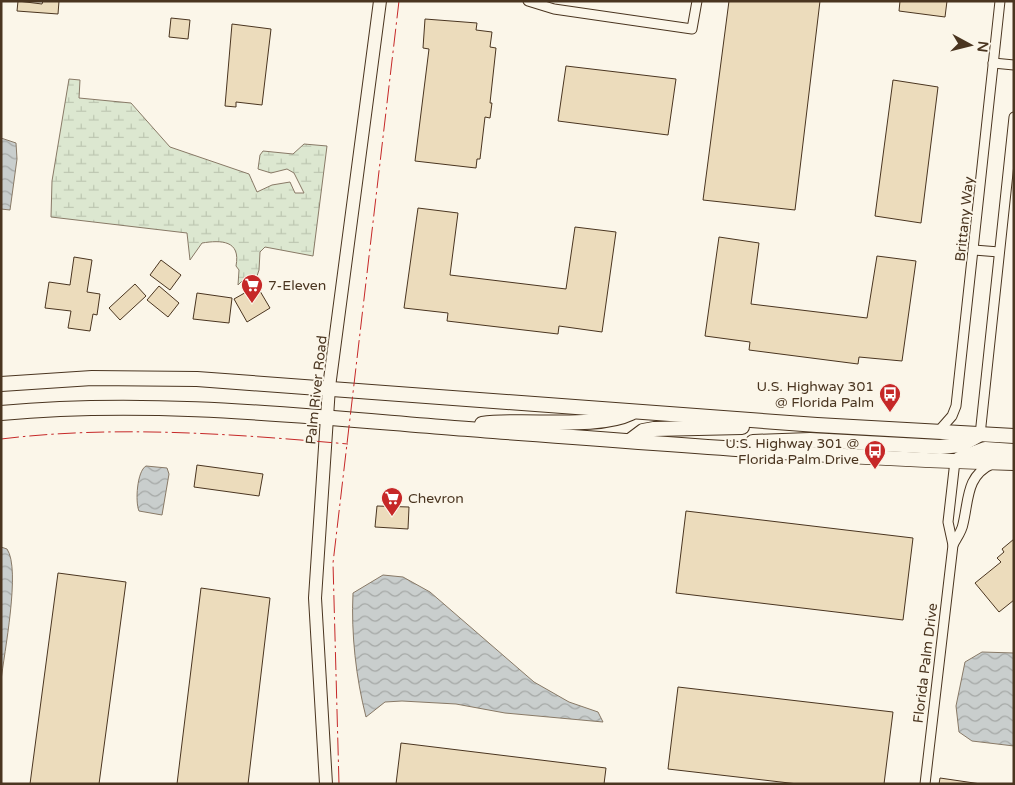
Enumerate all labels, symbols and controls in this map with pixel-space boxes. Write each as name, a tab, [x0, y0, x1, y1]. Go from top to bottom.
north arrow	[945, 20, 995, 70]
text: N	[973, 40, 992, 53]
street label: Brittany Way	[952, 175, 977, 262]
supermarket icon: 7-Eleven	[240, 273, 264, 304]
place label: 7-Eleven	[268, 277, 326, 294]
street label: Palm River Road	[302, 335, 331, 446]
place label: U.S. Highway 301 @ Florida Palm	[756, 378, 874, 411]
bus stop icon: U.S. Highway 301 @ Florida Palm	[878, 382, 902, 413]
place label: U.S. Highway 301 @ Florida Palm Drive	[725, 435, 859, 468]
bus stop icon: U.S. Highway 301 @ Florida Palm Drive	[863, 439, 887, 470]
supermarket icon: Chevron	[380, 486, 404, 517]
place label: Chevron	[408, 490, 464, 507]
street label: Florida Palm Drive	[910, 602, 941, 724]

